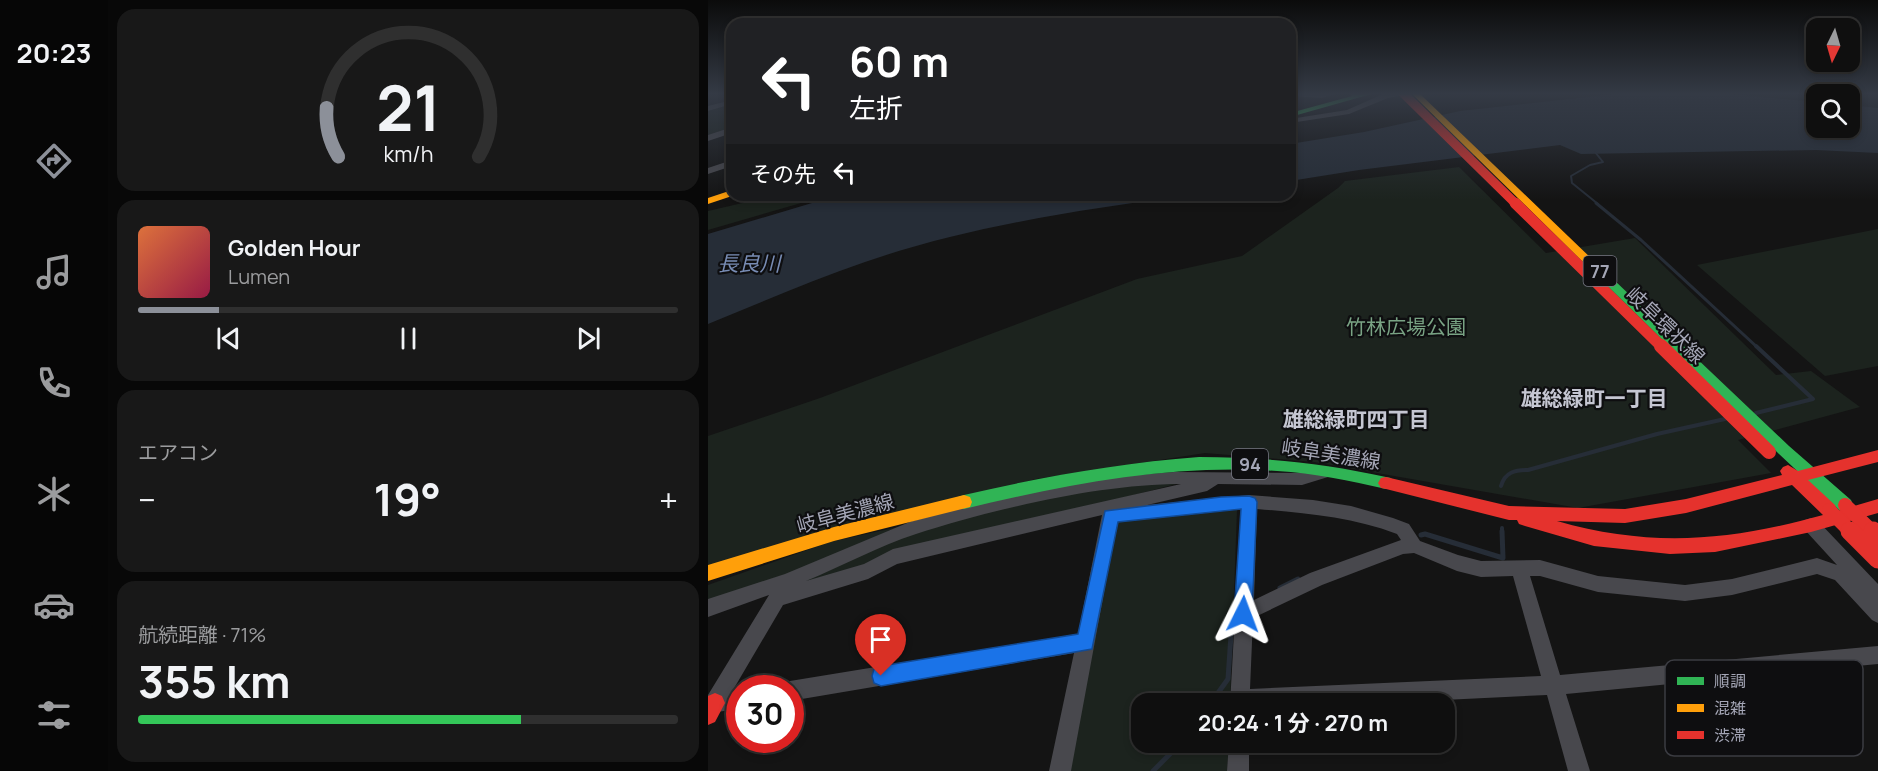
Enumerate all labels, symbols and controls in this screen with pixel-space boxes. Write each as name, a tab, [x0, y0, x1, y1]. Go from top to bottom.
north arrow	[1806, 18, 1860, 72]
map controls	[1806, 18, 1860, 138]
text: 60 m	[849, 32, 949, 90]
text: 20:23	[17, 34, 91, 71]
icon: left	[750, 42, 828, 120]
text: 21	[376, 64, 440, 150]
button: search	[1806, 84, 1860, 138]
text: 左折	[849, 89, 903, 126]
text: km/h	[383, 139, 433, 168]
icon: directions	[33, 140, 75, 182]
icon: left	[828, 156, 861, 189]
text: その先	[750, 159, 816, 189]
text: Golden Hour	[228, 233, 361, 263]
water label: 長良川	[718, 249, 782, 277]
icon: music	[33, 251, 75, 293]
road number: 77	[1584, 256, 1616, 286]
text: Lumen	[228, 263, 290, 290]
street label: 岐阜環状線	[1621, 281, 1711, 369]
park label: 竹林広場公園	[1346, 313, 1466, 340]
icon: previous	[212, 322, 245, 355]
icon: pause	[392, 322, 425, 355]
icon: next	[572, 322, 605, 355]
icon: phone	[33, 362, 75, 404]
district label: 雄総緑町一丁目	[1521, 384, 1668, 412]
district label: 雄総緑町四丁目	[1283, 405, 1430, 433]
street label: 岐阜美濃線	[1280, 433, 1382, 475]
text: エアコン	[138, 439, 218, 466]
road number: 94	[1232, 449, 1268, 479]
text: 19°	[373, 468, 441, 530]
icon: climate	[33, 473, 75, 515]
text: −	[138, 477, 156, 522]
text: +	[659, 477, 678, 522]
street label: 岐阜美濃線	[793, 487, 897, 539]
position arrow	[1211, 582, 1275, 646]
icon: car	[33, 584, 75, 626]
pin	[855, 614, 906, 676]
text: 航続距離 · 71%	[138, 621, 266, 648]
icon: arrive	[864, 623, 897, 656]
text: 355 km	[138, 650, 291, 712]
legend	[1665, 660, 1863, 756]
text: 順調	[1714, 670, 1746, 692]
speed limit sign: 30	[726, 675, 804, 753]
icon: filters	[33, 694, 75, 736]
text: 混雑	[1714, 697, 1746, 719]
text: 20:24 · 1 分 · 270 m	[1198, 708, 1388, 738]
text: 渋滞	[1714, 724, 1746, 746]

